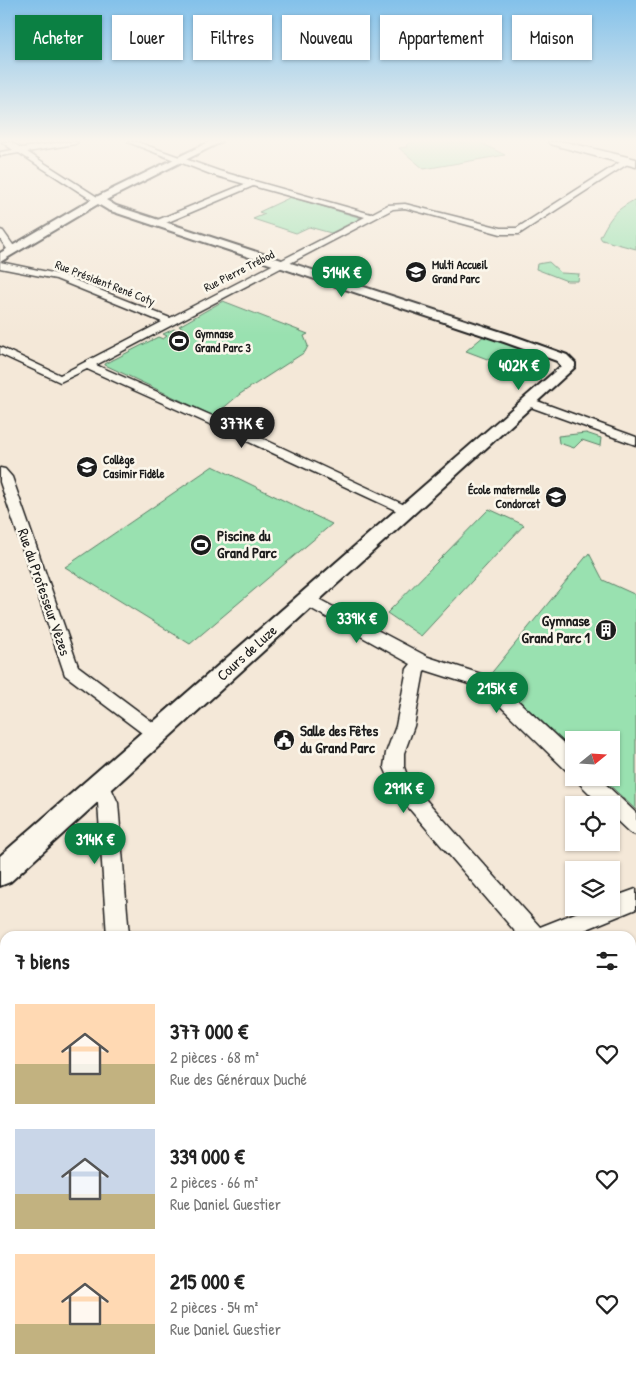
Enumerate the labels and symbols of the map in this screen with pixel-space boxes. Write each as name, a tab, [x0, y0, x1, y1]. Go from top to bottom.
street label: Rue Pierre Trébod	[200, 245, 277, 296]
street label: Rue Président René Coty	[53, 256, 158, 309]
pin: 514K €	[301, 256, 383, 298]
place label: Multi Accueil Grand Parc	[432, 256, 488, 287]
school or university icon: Multi Accueil Grand Parc	[404, 260, 428, 284]
place label: Gymnase Grand Parc 3	[195, 325, 251, 356]
sports icon: Gymnase Grand Parc 3	[167, 329, 191, 353]
pin: 402K €	[478, 348, 560, 391]
pin: 377K €	[201, 406, 283, 449]
place label: Collège Casimir Fidèle	[103, 451, 165, 482]
school or university icon: Collège Casimir Fidèle	[75, 455, 99, 479]
place label: École maternelle Condorcet	[468, 481, 541, 512]
school or university icon: École maternelle Condorcet	[544, 485, 568, 509]
street label: Rue du Professeur Vèzes	[13, 525, 76, 658]
place label: Piscine du Grand Parc	[217, 525, 278, 563]
sports icon: Piscine du Grand Parc	[189, 533, 213, 557]
pin: 339K €	[316, 602, 398, 644]
place label: Gymnase Grand Parc 1	[521, 610, 591, 648]
building icon: Gymnase Grand Parc 1	[594, 618, 618, 642]
street label: Cours de Luze	[212, 620, 281, 685]
pin: 215K €	[456, 672, 538, 714]
place label: Salle des Fêtes du Grand Parc	[300, 720, 378, 758]
public building icon: Salle des Fêtes du Grand Parc	[272, 728, 296, 752]
north arrow	[565, 731, 620, 786]
pin: 291K €	[363, 772, 445, 814]
pin: 314K €	[54, 822, 136, 865]

